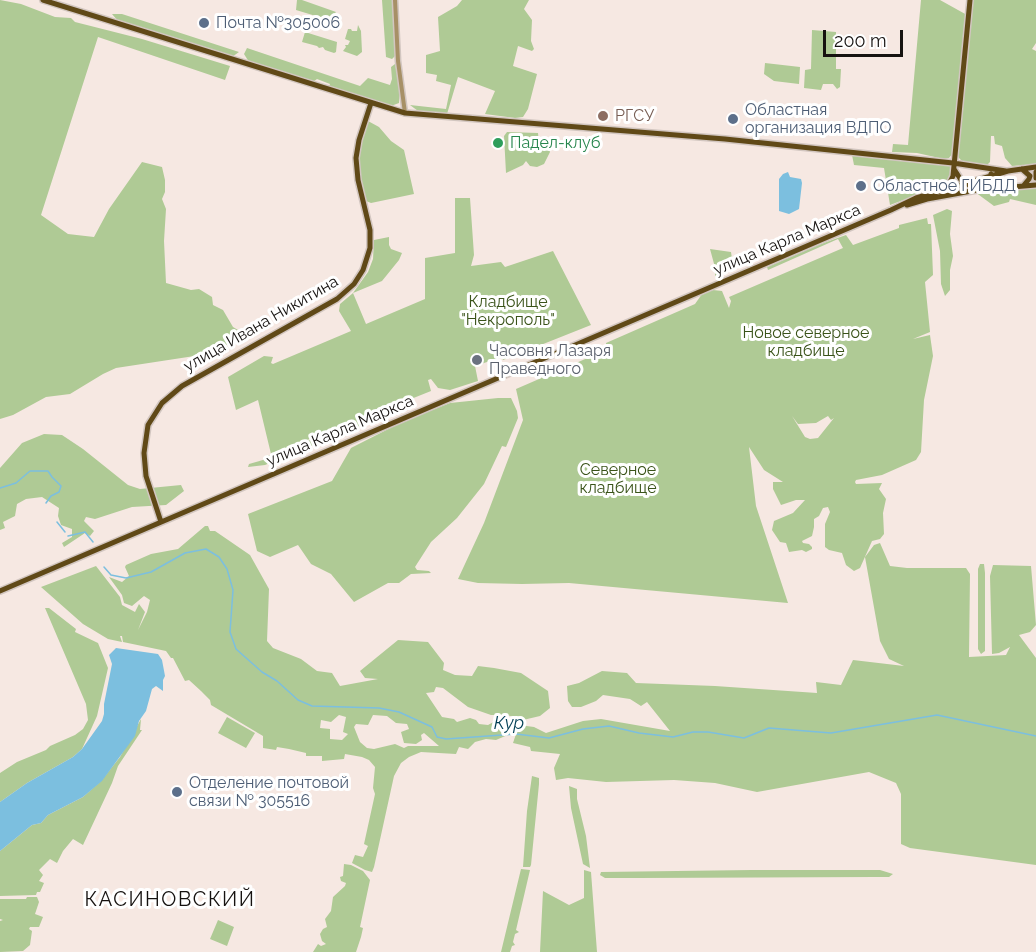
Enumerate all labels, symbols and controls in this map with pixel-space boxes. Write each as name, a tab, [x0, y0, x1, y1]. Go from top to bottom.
place label: Почта №305006	[216, 13, 340, 33]
marker: Почта №305006	[197, 16, 211, 30]
scale bar	[826, 18, 906, 56]
text: 200 m	[834, 30, 887, 51]
place label: Областная организация ВДПО	[745, 100, 892, 138]
place label: РГСУ	[615, 106, 654, 126]
marker: РГСУ	[596, 109, 610, 123]
marker: Областная организация ВДПО	[726, 112, 740, 126]
place label: Падел-клуб	[510, 133, 600, 153]
marker: Падел-клуб	[491, 136, 505, 150]
place label: Областное ГИБДД	[873, 176, 1016, 196]
marker: Областное ГИБДД	[854, 179, 868, 193]
street label: улица Карла Маркса	[711, 200, 863, 280]
street label: улица Ивана Никитина	[180, 272, 342, 376]
park label: Кладбище "Некрополь"	[461, 292, 555, 330]
park label: Новое северное кладбище	[743, 323, 869, 361]
place label: Часовня Лазаря Праведного	[489, 341, 611, 379]
marker: Часовня Лазаря Праведного	[470, 353, 484, 367]
street label: улица Карла Маркса	[264, 391, 416, 471]
park label: Северное кладбище	[579, 460, 657, 498]
water label: Кур	[494, 713, 524, 735]
place label: Отделение почтовой связи № 305516	[189, 773, 349, 811]
marker: Отделение почтовой связи № 305516	[170, 785, 184, 799]
district label: КАСИНОВСКИЙ	[85, 888, 255, 912]

